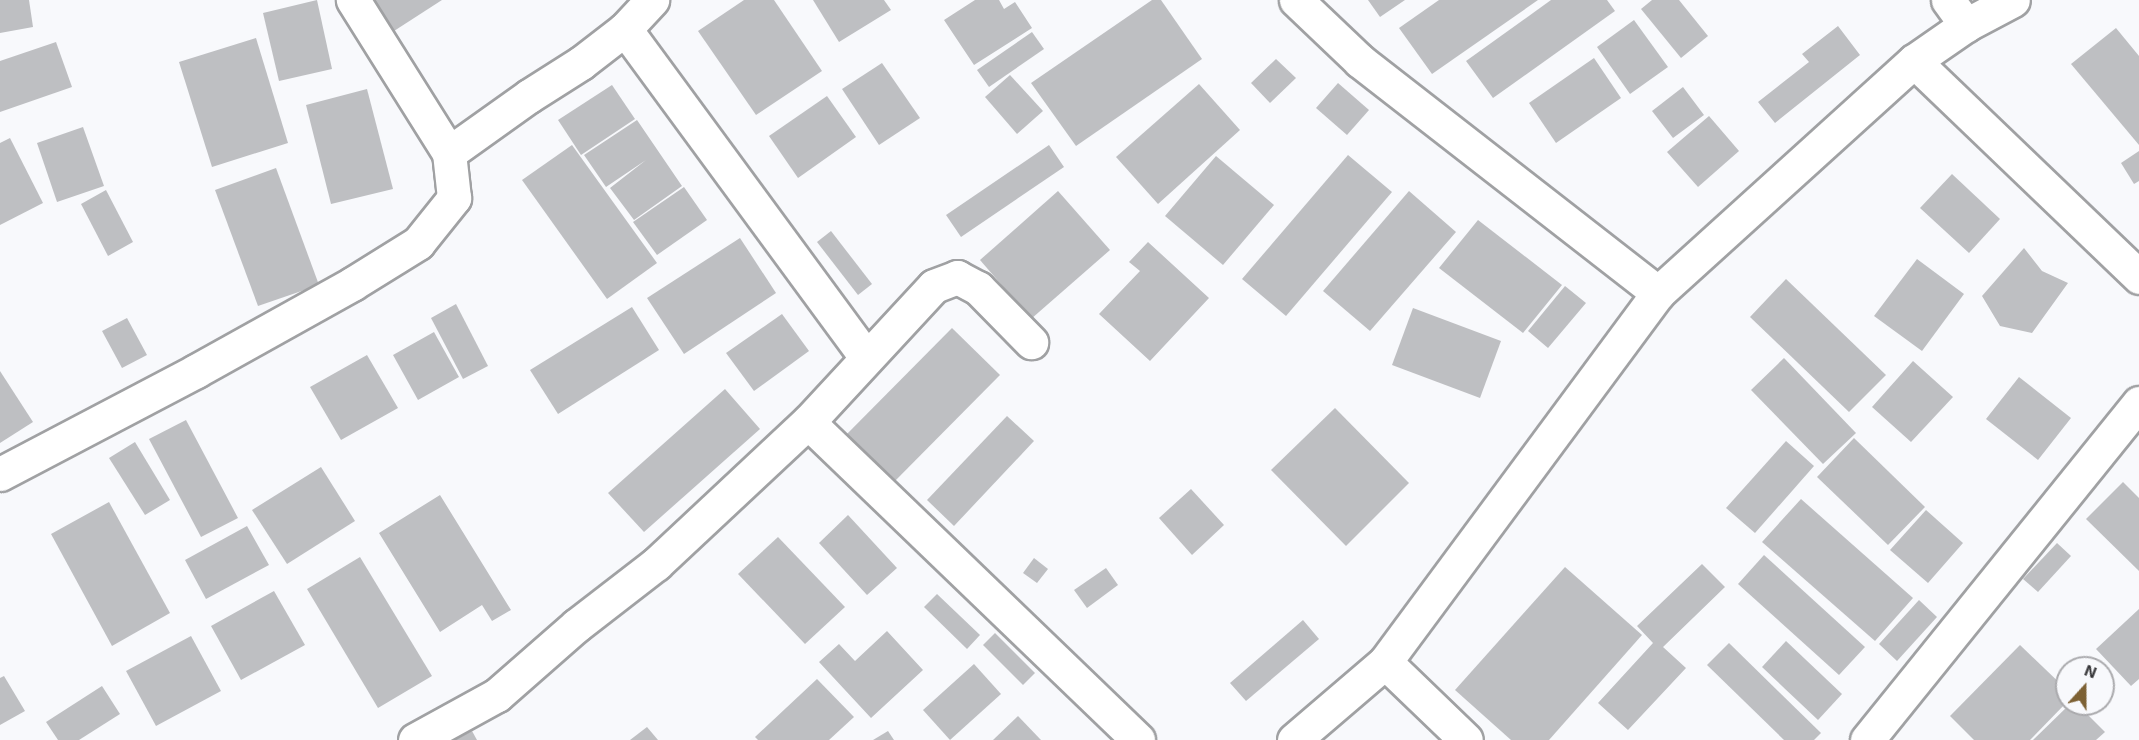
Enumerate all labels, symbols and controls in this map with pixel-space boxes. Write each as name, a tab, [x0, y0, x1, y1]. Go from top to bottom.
north arrow	[2055, 656, 2115, 716]
text: N	[2082, 660, 2100, 682]

